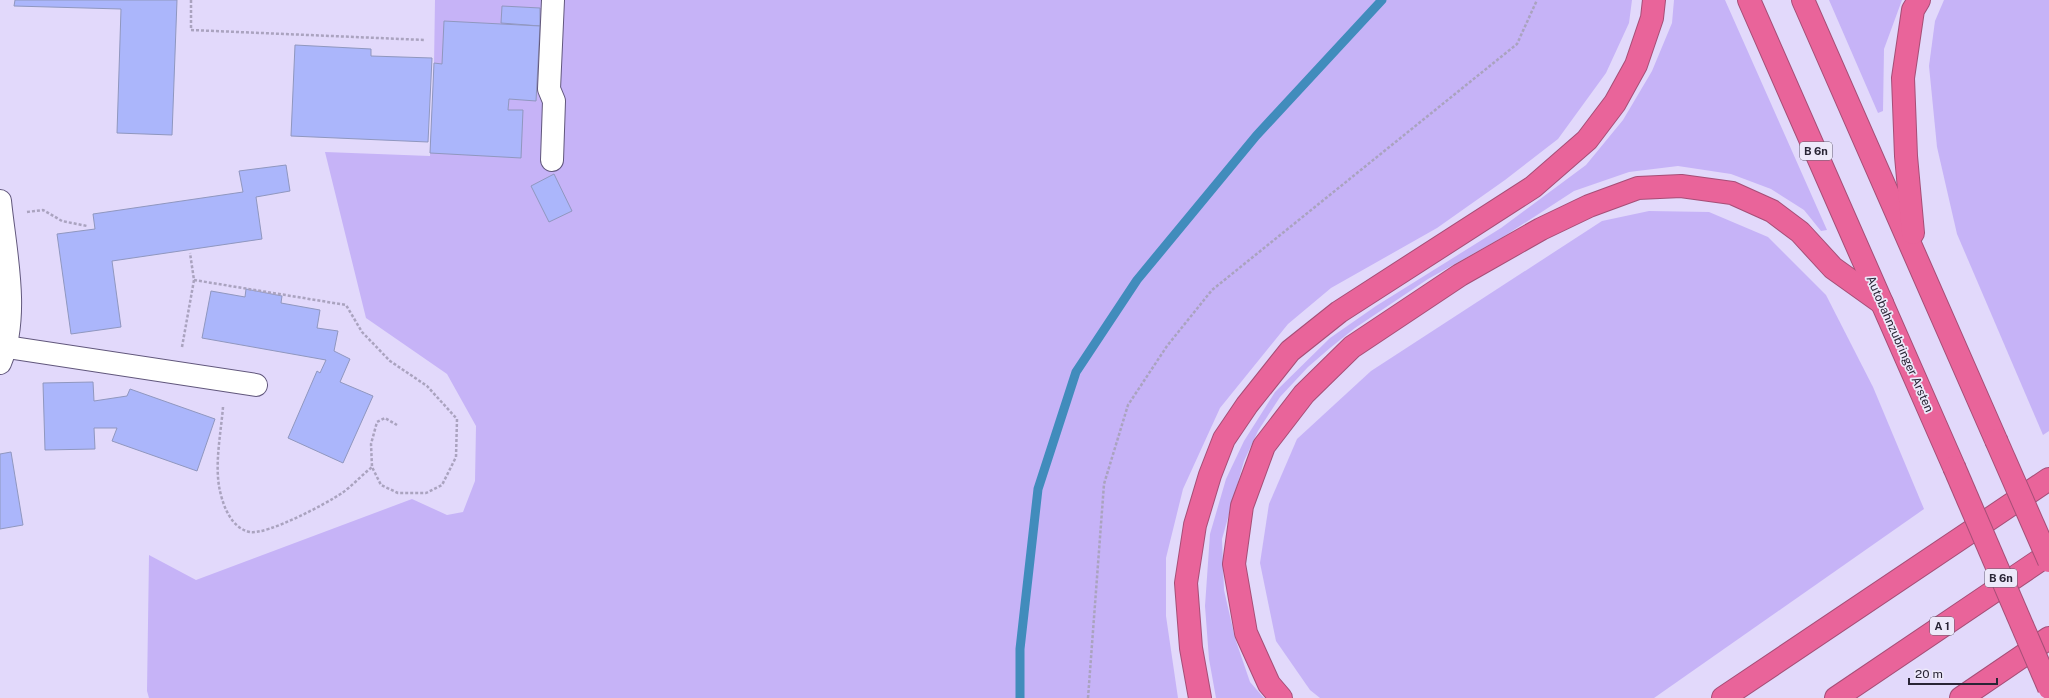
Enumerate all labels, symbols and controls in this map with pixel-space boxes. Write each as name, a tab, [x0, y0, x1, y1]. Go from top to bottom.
road number: B 6n	[1800, 142, 1832, 160]
street label: Autobahnzubringer Arsten	[1864, 274, 1936, 414]
road number: B 6n	[1985, 569, 2017, 587]
road number: A 1	[1930, 617, 1954, 635]
scale bar	[1909, 660, 1997, 686]
text: 20 m	[1915, 667, 1943, 681]

